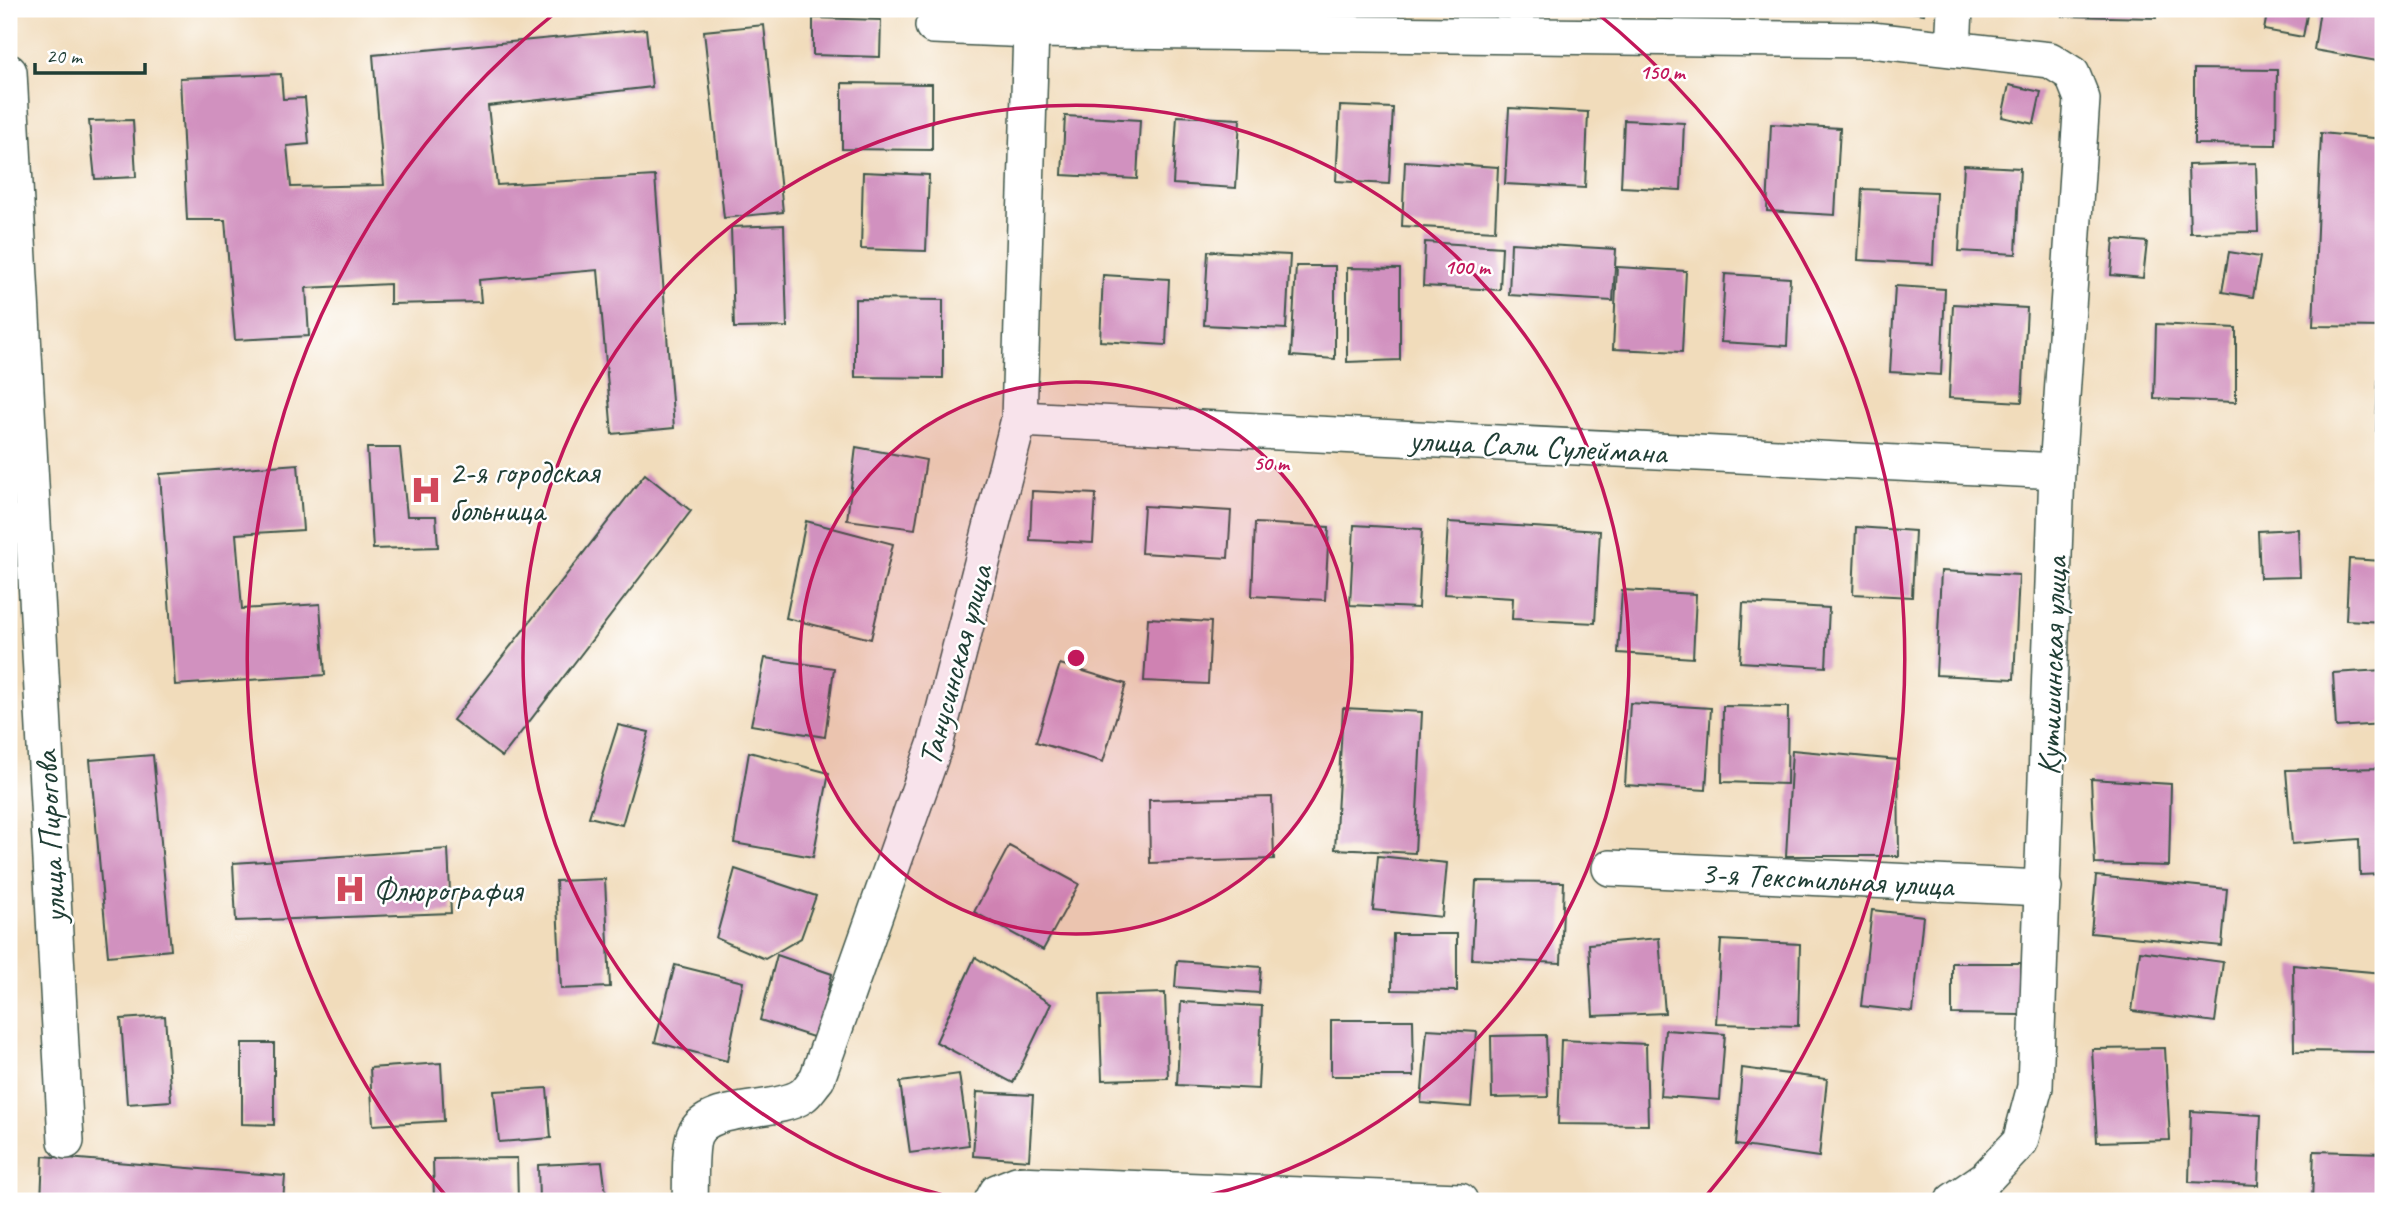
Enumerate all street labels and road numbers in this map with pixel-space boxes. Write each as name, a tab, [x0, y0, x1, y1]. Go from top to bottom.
street label: улица Сали Сулеймана	[1406, 418, 1669, 474]
street label: Кутишинская улица	[2027, 554, 2077, 776]
street label: Танусинская улица	[908, 559, 1002, 770]
street label: улица Пирогова	[24, 747, 76, 926]
street label: 3-я Текстильная улица	[1699, 851, 1956, 907]

